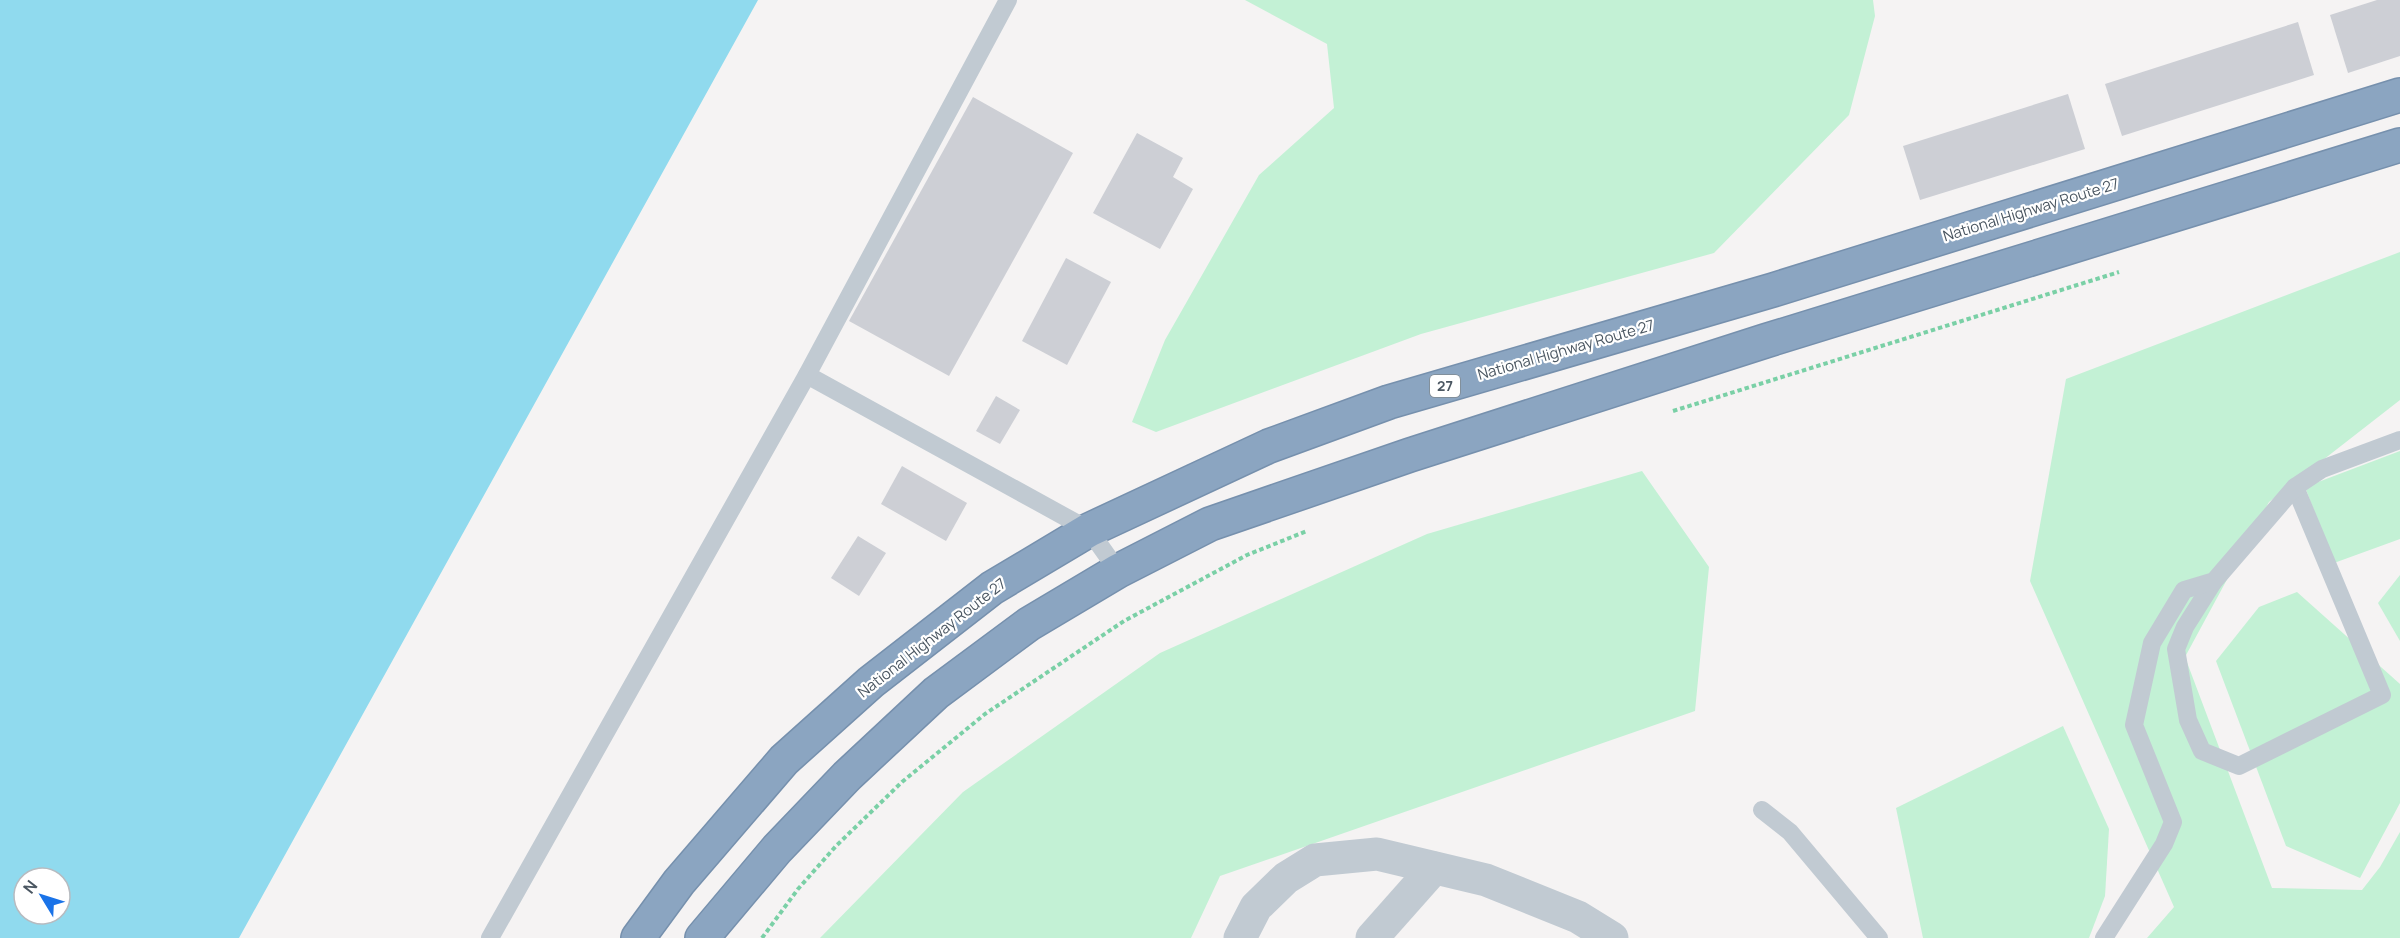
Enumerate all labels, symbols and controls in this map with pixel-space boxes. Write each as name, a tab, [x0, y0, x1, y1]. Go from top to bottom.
street label: National Highway Route 27	[1940, 173, 2121, 246]
street label: National Highway Route 27	[1475, 314, 1657, 385]
road number: 27	[1430, 375, 1460, 397]
street label: National Highway Route 27	[853, 573, 1010, 702]
north arrow	[12, 866, 72, 926]
text: N	[18, 875, 42, 898]

